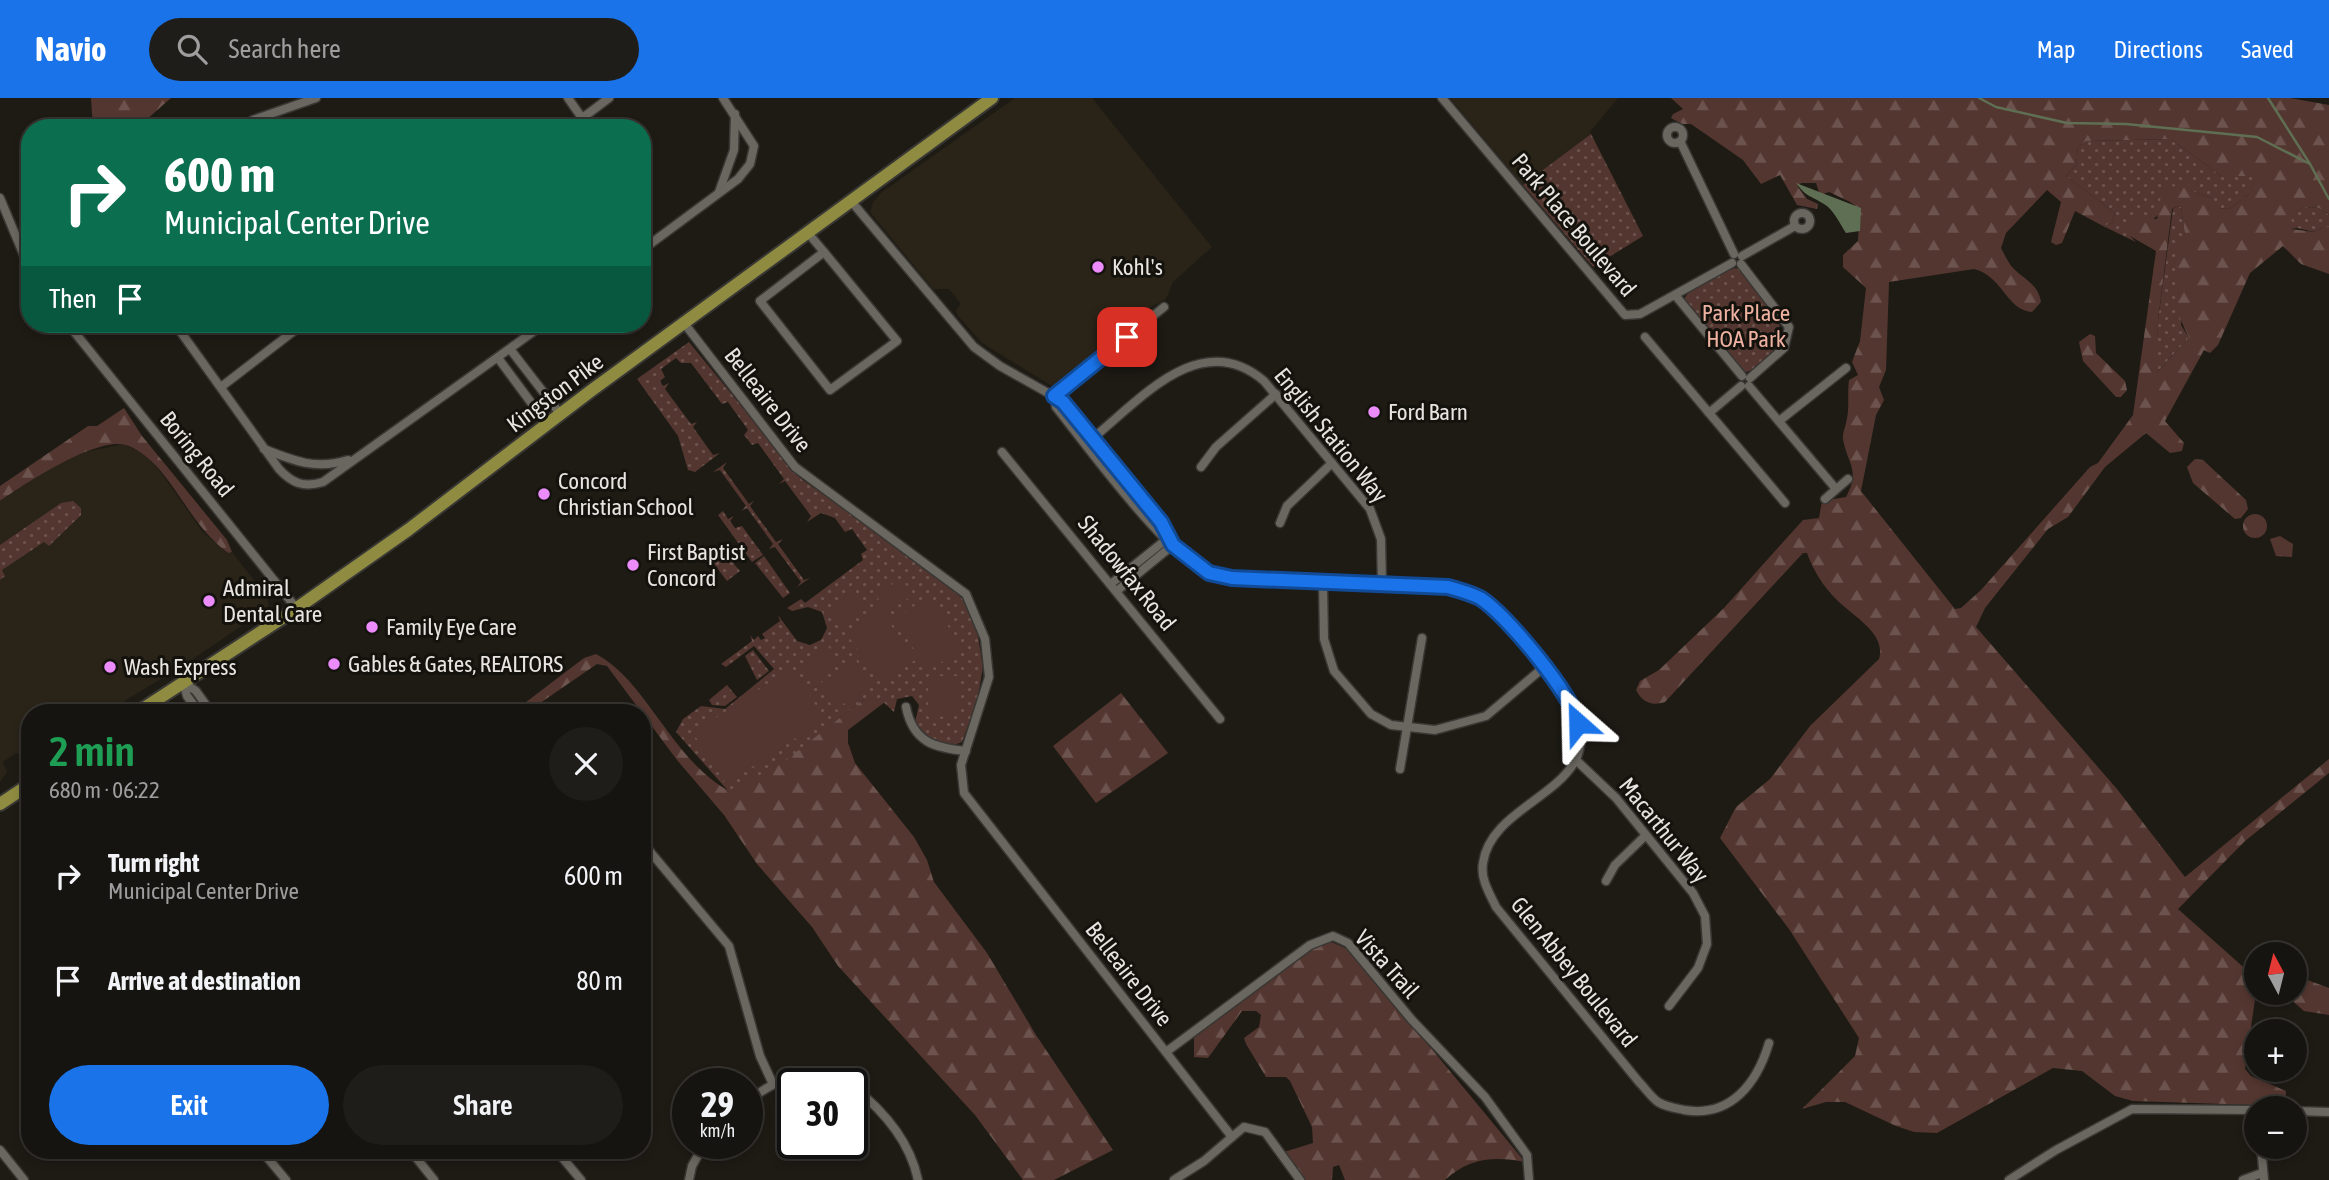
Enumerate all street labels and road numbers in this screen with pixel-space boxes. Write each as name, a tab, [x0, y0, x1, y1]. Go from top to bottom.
street label: Park Place Boulevard	[1507, 148, 1641, 302]
street label: Belleaire Drive	[719, 343, 817, 457]
street label: Kingston Pike	[502, 348, 608, 438]
street label: English Station Way	[1269, 363, 1393, 507]
street label: Boring Road	[155, 406, 239, 502]
street label: Shadowfax Road	[1073, 510, 1181, 636]
street label: Macarthur Way	[1614, 773, 1714, 887]
street label: Glen Abbey Boulevard	[1506, 892, 1642, 1052]
street label: Belleaire Drive	[1080, 917, 1178, 1031]
street label: Vista Trail	[1350, 925, 1424, 1003]

